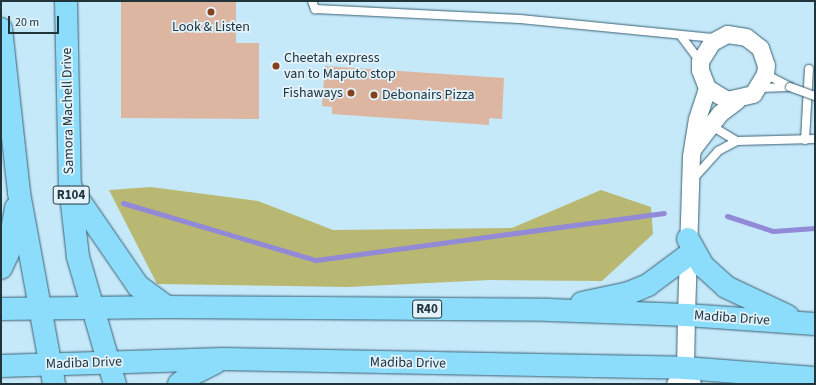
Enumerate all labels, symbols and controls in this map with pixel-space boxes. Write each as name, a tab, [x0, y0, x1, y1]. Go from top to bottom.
marker: Look & Listen	[206, 7, 216, 17]
scale bar	[10, 8, 61, 34]
text: 20 m	[15, 14, 39, 31]
place label: Look & Listen	[172, 19, 250, 35]
street label: Samora Machell Drive	[58, 48, 78, 174]
place label: Cheetah express van to Maputo stop	[284, 50, 396, 82]
marker: Cheetah express van to Maputo stop	[271, 61, 281, 71]
place label: Fishaways	[283, 85, 343, 101]
place label: Debonairs Pizza	[382, 87, 475, 103]
marker: Fishaways	[346, 88, 356, 98]
marker: Debonairs Pizza	[369, 90, 379, 100]
road number: R104	[52, 184, 90, 206]
road number: R40	[412, 298, 442, 320]
street label: Madiba Drive	[693, 307, 771, 329]
street label: Madiba Drive	[46, 353, 122, 373]
street label: Madiba Drive	[370, 354, 446, 372]

